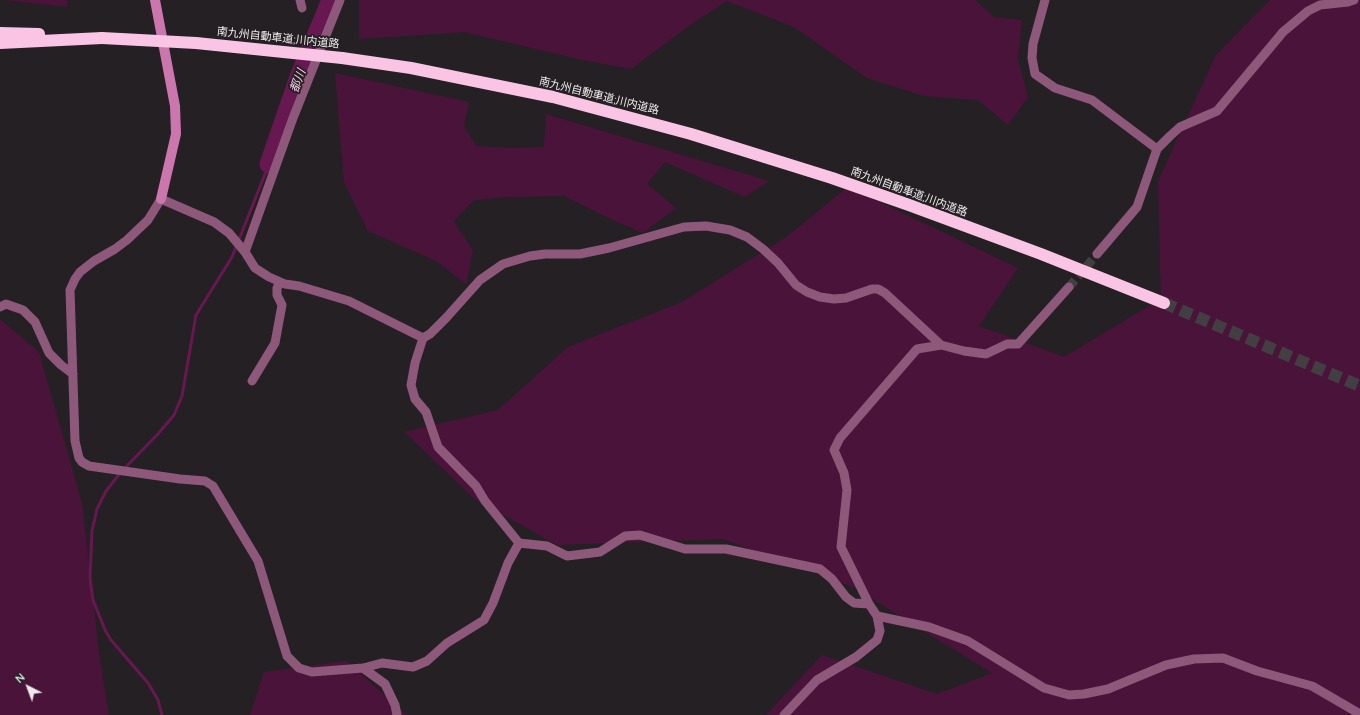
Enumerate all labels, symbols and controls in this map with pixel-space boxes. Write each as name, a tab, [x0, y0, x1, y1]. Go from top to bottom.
street label: 南九州自動車道;川内道路	[216, 25, 340, 51]
water label: 都川	[287, 67, 309, 95]
street label: 南九州自動車道;川内道路	[538, 75, 660, 117]
street label: 南九州自動車道;川内道路	[849, 165, 969, 219]
north arrow	[8, 667, 48, 707]
text: N	[12, 670, 28, 686]

